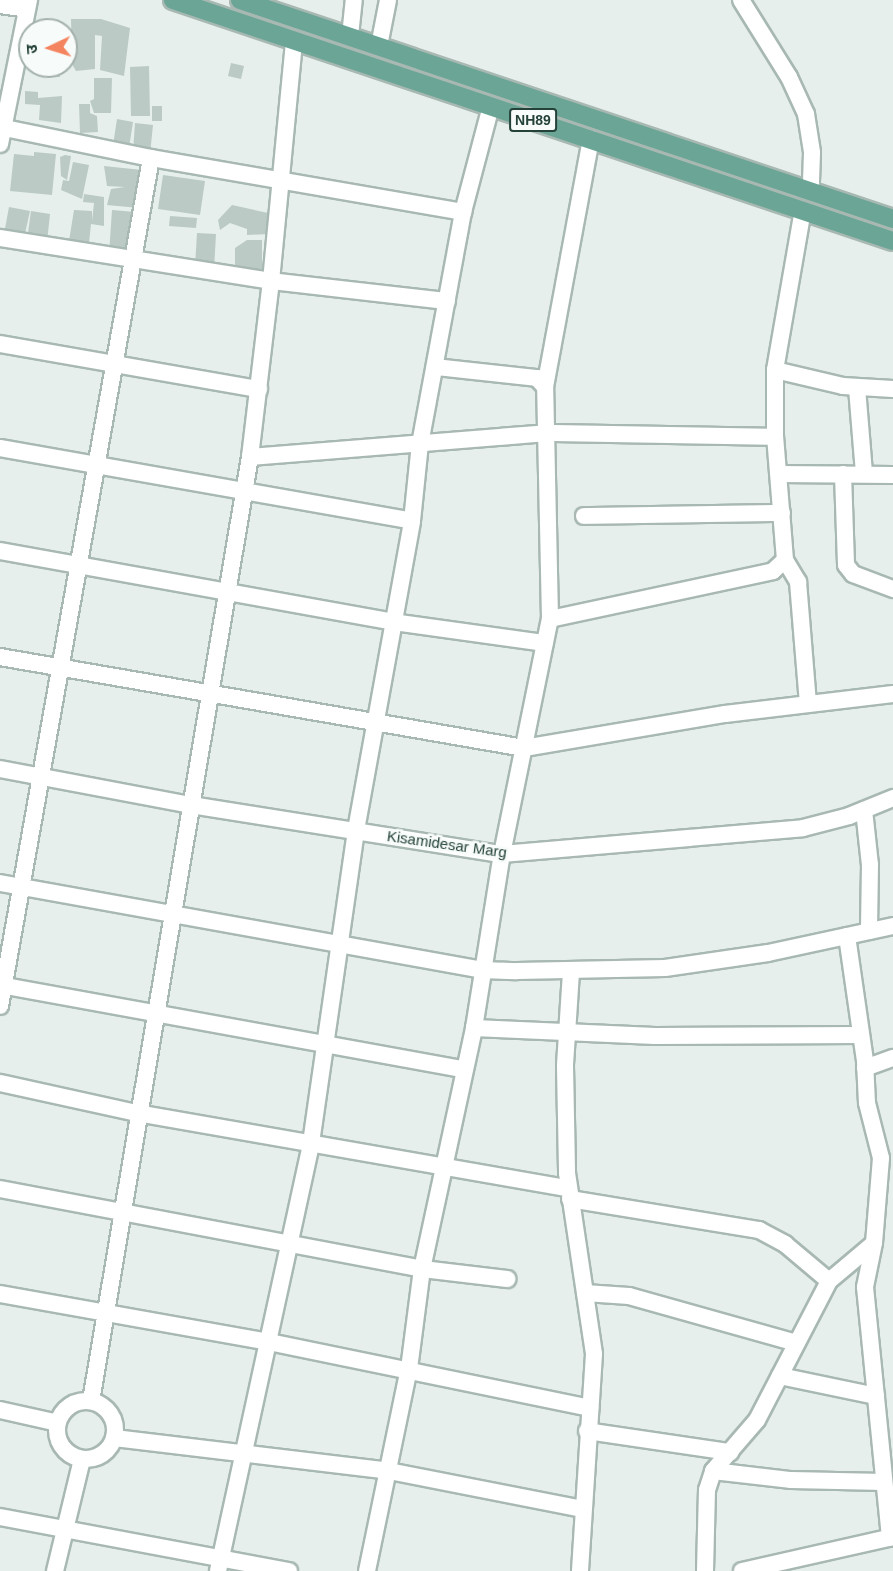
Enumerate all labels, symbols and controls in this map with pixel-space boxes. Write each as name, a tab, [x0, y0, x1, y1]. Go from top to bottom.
north arrow	[18, 18, 78, 78]
text: उ	[23, 44, 40, 54]
road number: NH89	[509, 109, 557, 131]
street label: Kisamidesar Marg	[386, 827, 508, 861]

